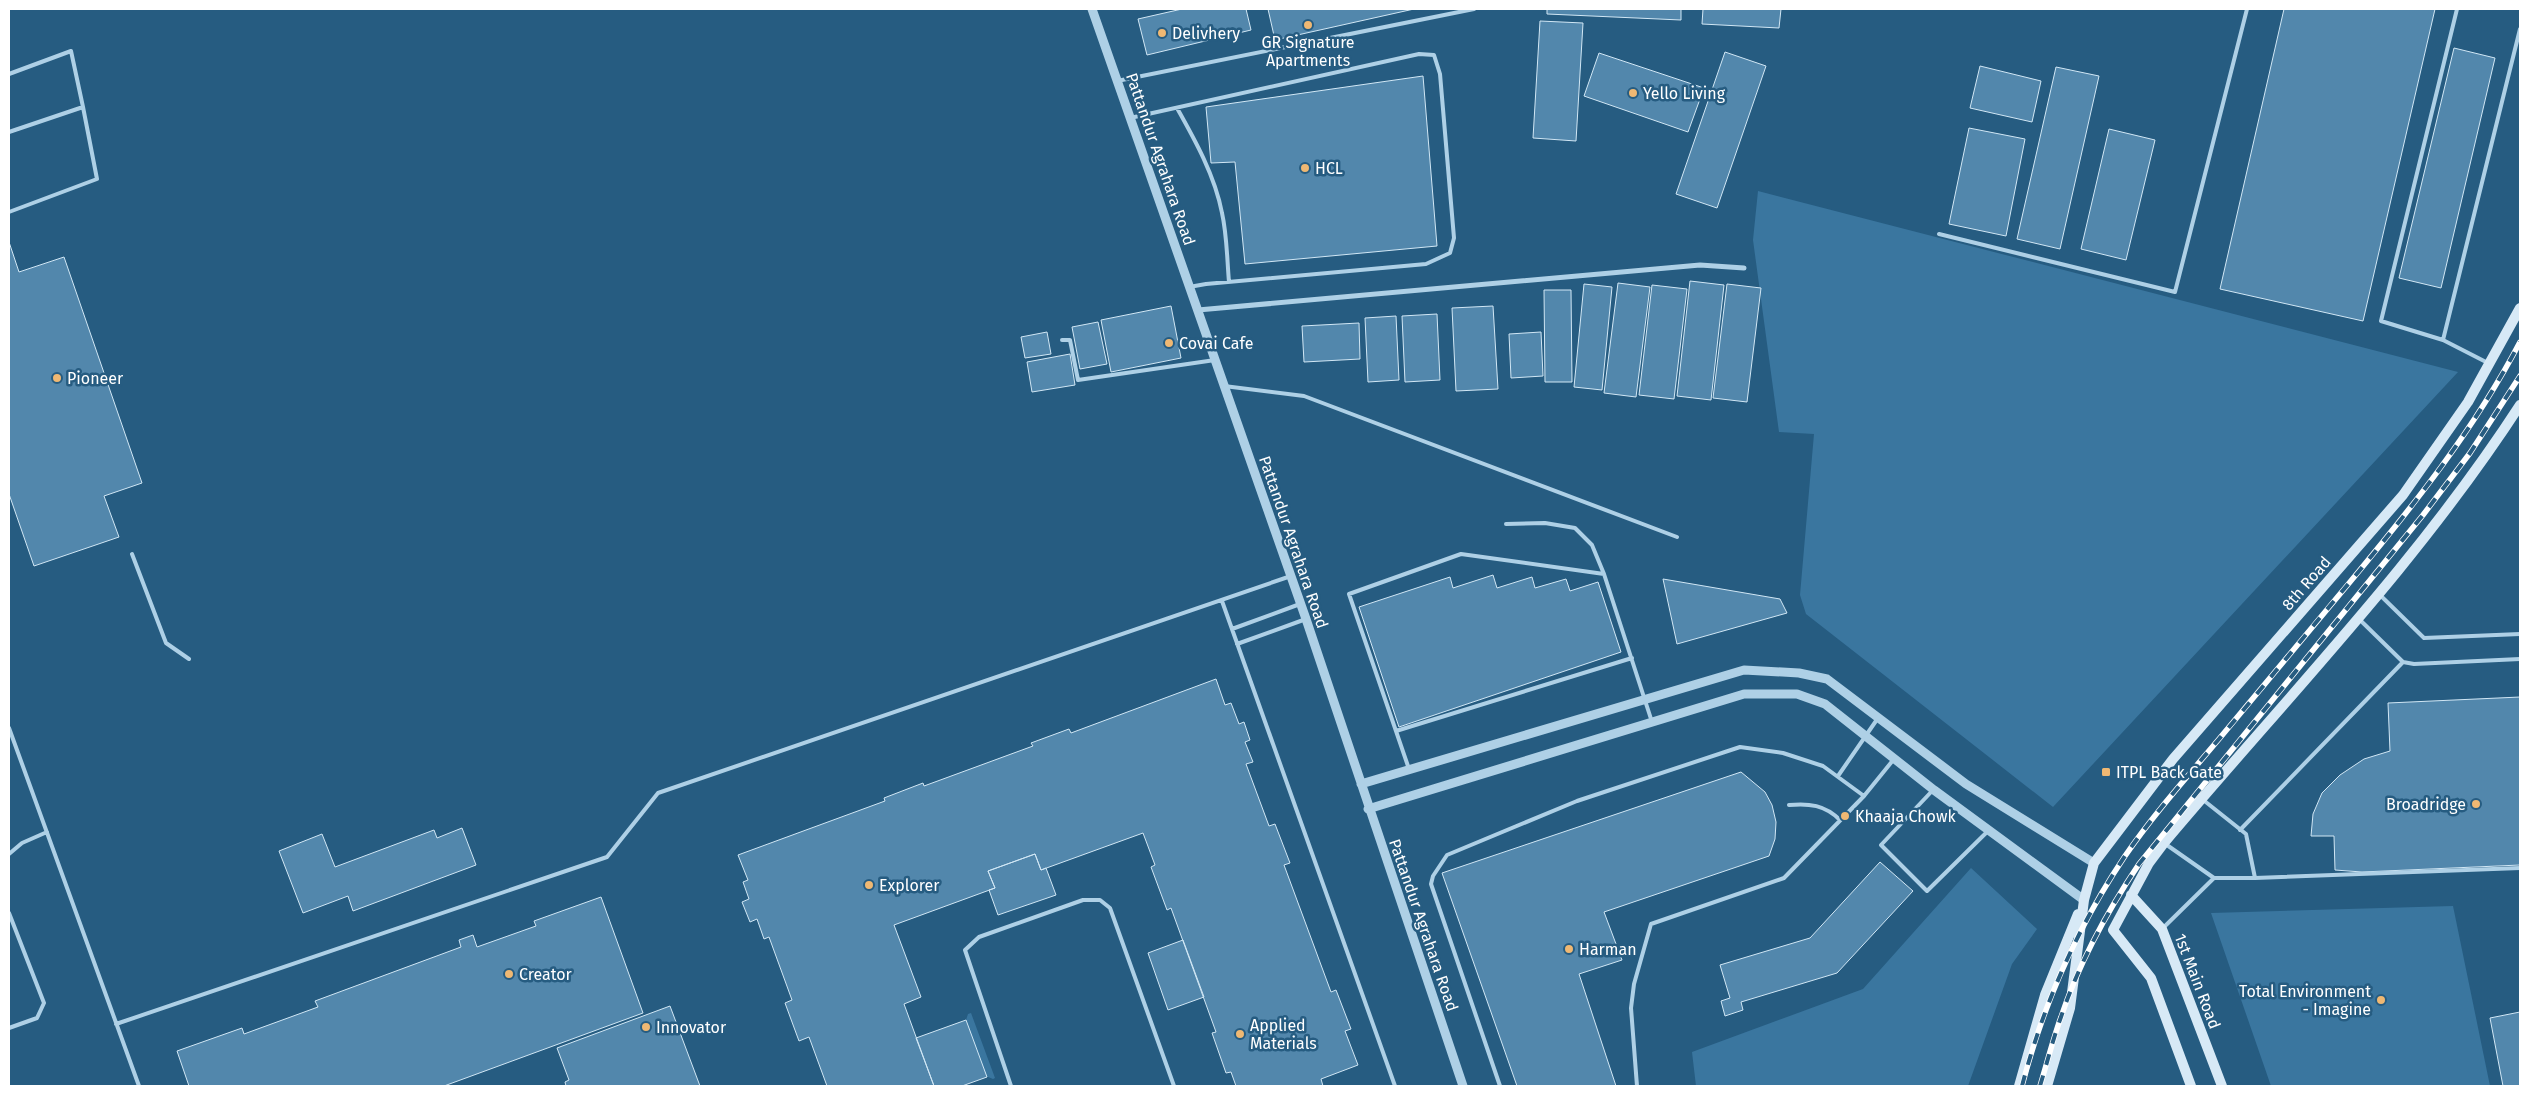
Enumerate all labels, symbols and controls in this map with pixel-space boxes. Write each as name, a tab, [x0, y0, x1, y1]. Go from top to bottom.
marker: GR Signature Apartments	[1302, 19, 1314, 31]
place label: Delivhery	[1172, 24, 1240, 43]
marker: Delivhery	[1156, 27, 1168, 39]
place label: GR Signature Apartments	[1261, 33, 1355, 70]
street label: Pattandur Agrahara Road	[1122, 70, 1199, 248]
place label: Yello Living	[1643, 84, 1726, 103]
marker: Yello Living	[1627, 87, 1639, 99]
place label: HCL	[1315, 159, 1343, 178]
marker: HCL	[1299, 162, 1311, 174]
place label: Covai Cafe	[1179, 334, 1253, 353]
marker: Covai Cafe	[1163, 337, 1175, 349]
place label: Pioneer	[67, 369, 124, 388]
marker: Pioneer	[51, 372, 63, 384]
street label: Pattandur Agrahara Road	[1255, 453, 1332, 631]
street label: 8th Road	[2278, 553, 2335, 614]
place label: ITPL Back Gate	[2116, 763, 2222, 782]
marker: ITPL Back Gate	[2100, 766, 2112, 778]
place label: Broadridge	[2386, 795, 2466, 814]
marker: Broadridge	[2470, 798, 2482, 810]
place label: Khaaja Chowk	[1855, 807, 1956, 826]
marker: Khaaja Chowk	[1839, 810, 1851, 822]
street label: Pattandur Agrahara Road	[1385, 836, 1462, 1014]
place label: Explorer	[879, 876, 940, 895]
marker: Explorer	[863, 879, 875, 891]
street label: 1st Main Road	[2171, 931, 2224, 1032]
place label: Harman	[1579, 940, 1637, 959]
marker: Harman	[1563, 943, 1575, 955]
place label: Creator	[519, 965, 573, 984]
marker: Creator	[503, 968, 515, 980]
place label: Total Environment - Imagine	[2239, 982, 2371, 1019]
marker: Total Environment - Imagine	[2375, 994, 2387, 1006]
place label: Applied Materials	[1250, 1016, 1317, 1053]
place label: Innovator	[656, 1018, 727, 1037]
marker: Innovator	[640, 1021, 652, 1033]
marker: Applied Materials	[1234, 1028, 1246, 1040]

